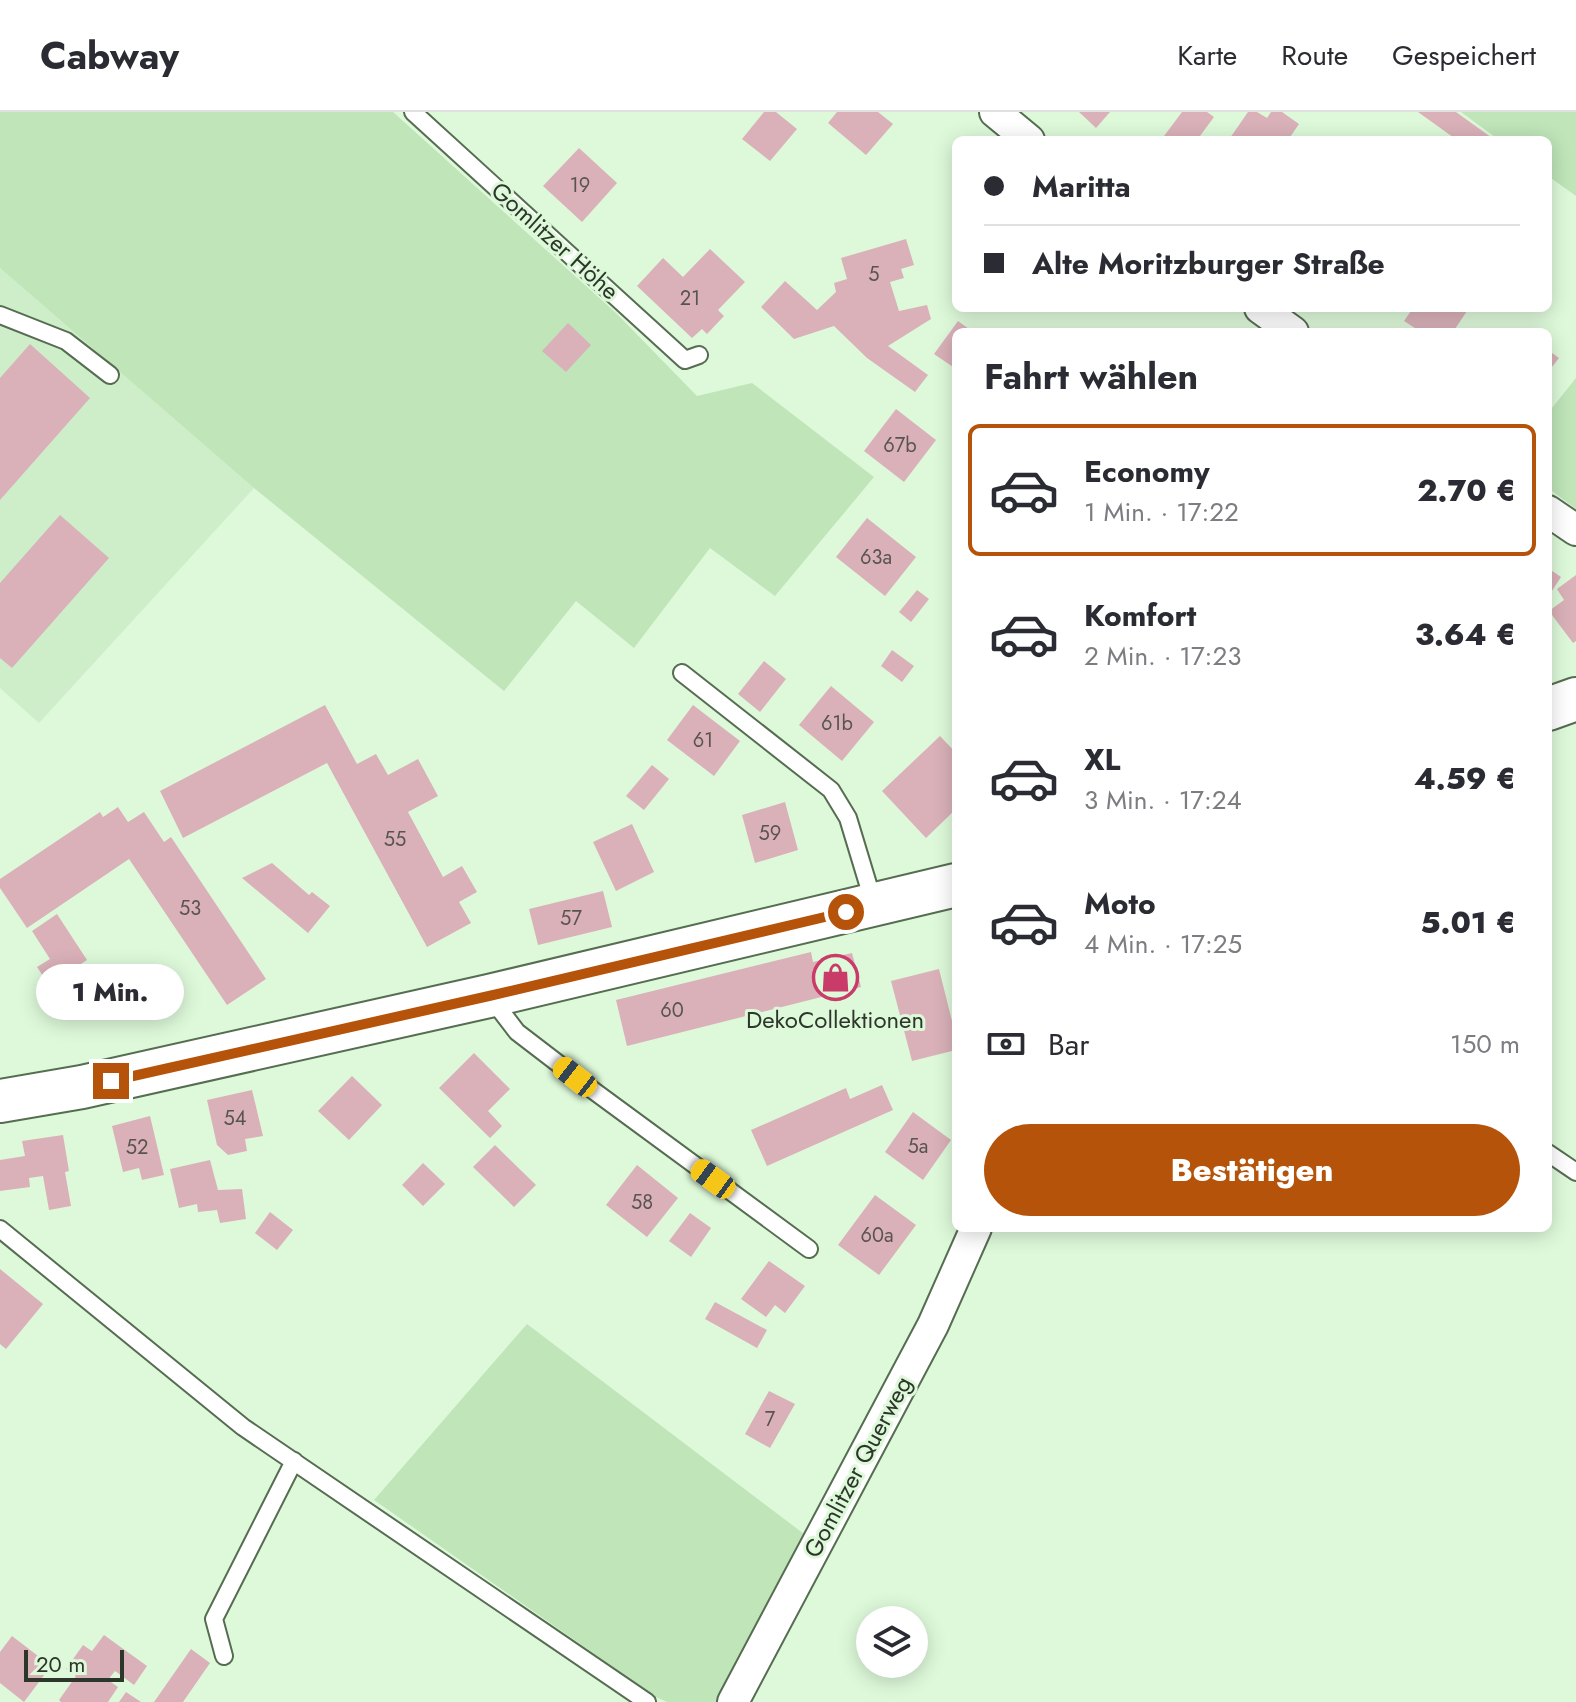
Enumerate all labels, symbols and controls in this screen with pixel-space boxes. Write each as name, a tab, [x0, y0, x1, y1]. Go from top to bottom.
text: Cabway	[40, 28, 179, 83]
text: Karte	[1177, 35, 1237, 76]
text: Route	[1281, 35, 1348, 76]
text: Gespeichert	[1392, 35, 1536, 76]
text: Maritta	[1032, 165, 1131, 208]
house number: 19	[570, 171, 590, 200]
street label: Gomlitzer Höhe	[484, 174, 627, 308]
text: Alte Moritzburger Straße	[1032, 242, 1385, 285]
house number: 5	[868, 260, 880, 289]
house number: 21	[680, 284, 700, 313]
text: Fahrt wählen	[984, 350, 1198, 402]
house number: 67b	[883, 431, 917, 460]
text: Economy	[1084, 450, 1210, 493]
icon: car	[988, 454, 1060, 526]
text: 2.70 €	[1417, 469, 1516, 512]
text: 1 Min. · 17:22	[1084, 493, 1239, 531]
house number: 63a	[860, 543, 892, 572]
text: Komfort	[1084, 594, 1196, 637]
icon: car	[988, 598, 1060, 670]
text: 3.64 €	[1415, 613, 1516, 656]
text: 2 Min. · 17:23	[1084, 637, 1241, 675]
house number: 61b	[821, 709, 853, 738]
house number: 61	[693, 726, 713, 755]
text: XL	[1084, 738, 1120, 781]
icon: car	[988, 742, 1060, 814]
text: 4.59 €	[1414, 757, 1516, 800]
text: 3 Min. · 17:24	[1084, 781, 1242, 819]
house number: 59	[759, 819, 781, 848]
house number: 55	[384, 825, 406, 854]
text: Moto	[1084, 882, 1156, 925]
icon: car	[988, 886, 1060, 958]
house number: 53	[179, 894, 201, 923]
route start	[828, 894, 864, 930]
text: 5.01 €	[1421, 901, 1516, 944]
house number: 57	[560, 904, 582, 933]
text: 4 Min. · 17:25	[1084, 925, 1242, 963]
shop icon: DekoCollektionen	[811, 954, 859, 1002]
callout: 1 Min.	[37, 965, 185, 1021]
text: 1 Min.	[72, 973, 148, 1011]
house number: 60	[660, 996, 684, 1025]
place label: DekoCollektionen	[746, 1002, 924, 1037]
icon: cash	[984, 1022, 1028, 1066]
text: Bar	[1048, 1023, 1089, 1066]
text: 150 m	[1450, 1025, 1520, 1063]
car	[549, 1053, 601, 1101]
route end	[93, 1063, 129, 1099]
house number: 54	[224, 1104, 247, 1133]
button: Bestätigen	[984, 1124, 1520, 1216]
house number: 5a	[908, 1132, 928, 1161]
house number: 52	[126, 1133, 148, 1162]
car	[687, 1155, 739, 1203]
house number: 58	[631, 1188, 653, 1217]
house number: 60a	[860, 1221, 894, 1250]
street label: Gomlitzer Querweg	[795, 1370, 920, 1564]
house number: 7	[765, 1405, 776, 1434]
map controls	[856, 1606, 928, 1678]
button: layers	[856, 1606, 928, 1678]
scale bar	[24, 1646, 124, 1682]
text: 20 m	[36, 1648, 85, 1680]

